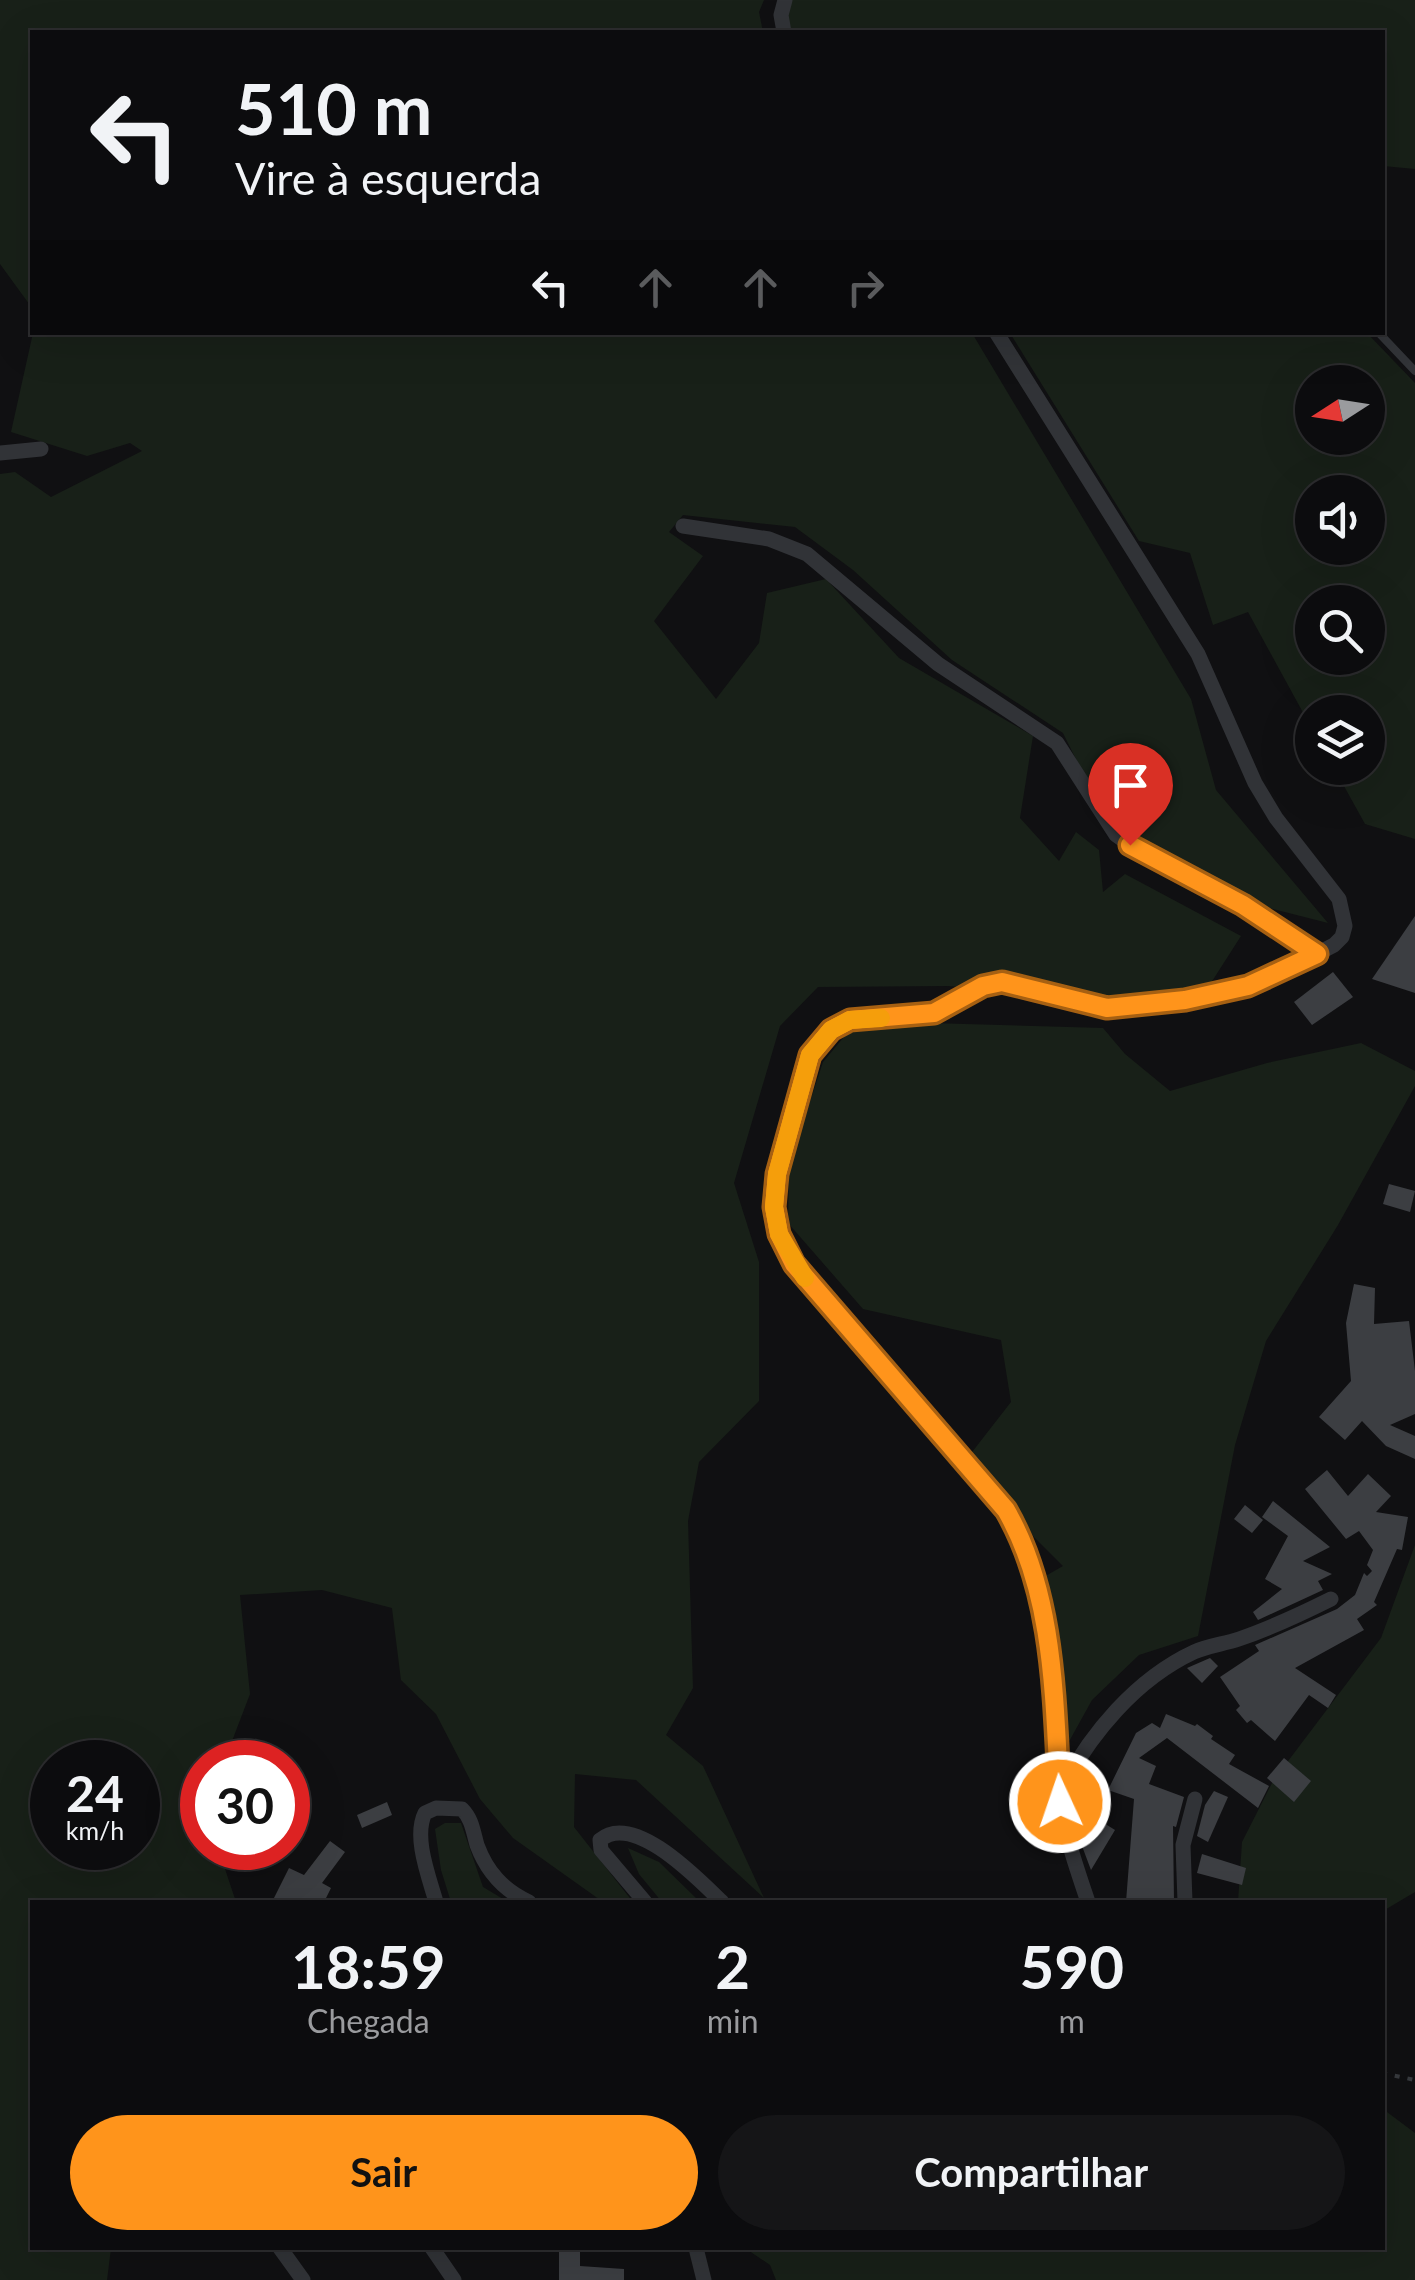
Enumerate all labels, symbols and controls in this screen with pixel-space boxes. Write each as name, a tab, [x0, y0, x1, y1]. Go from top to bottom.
text: 510 m	[235, 66, 432, 150]
icon: left	[70, 70, 200, 200]
text: Vire à esquerda	[235, 151, 541, 205]
icon: left	[523, 260, 578, 315]
icon: ahead	[628, 260, 683, 315]
icon: ahead	[733, 260, 788, 315]
icon: right	[838, 260, 893, 315]
north arrow	[1295, 365, 1385, 455]
map controls	[1295, 365, 1385, 785]
button: sound	[1295, 475, 1385, 565]
button: search	[1295, 585, 1385, 675]
button: layers	[1295, 695, 1385, 785]
pin	[1088, 743, 1173, 846]
icon: arrive	[1103, 758, 1158, 813]
speed limit sign: 30	[180, 1740, 310, 1870]
position arrow	[1008, 1750, 1112, 1854]
text: 24	[66, 1763, 124, 1823]
text: km/h	[66, 1815, 124, 1845]
text: 18:59	[291, 1930, 446, 2002]
text: 2	[715, 1930, 750, 2002]
text: 590	[1020, 1930, 1124, 2002]
text: Chegada	[307, 2001, 430, 2040]
text: min	[707, 2001, 759, 2040]
text: m	[1059, 2001, 1085, 2040]
button: Sair	[70, 2115, 698, 2230]
button: Compartilhar	[718, 2115, 1345, 2230]

